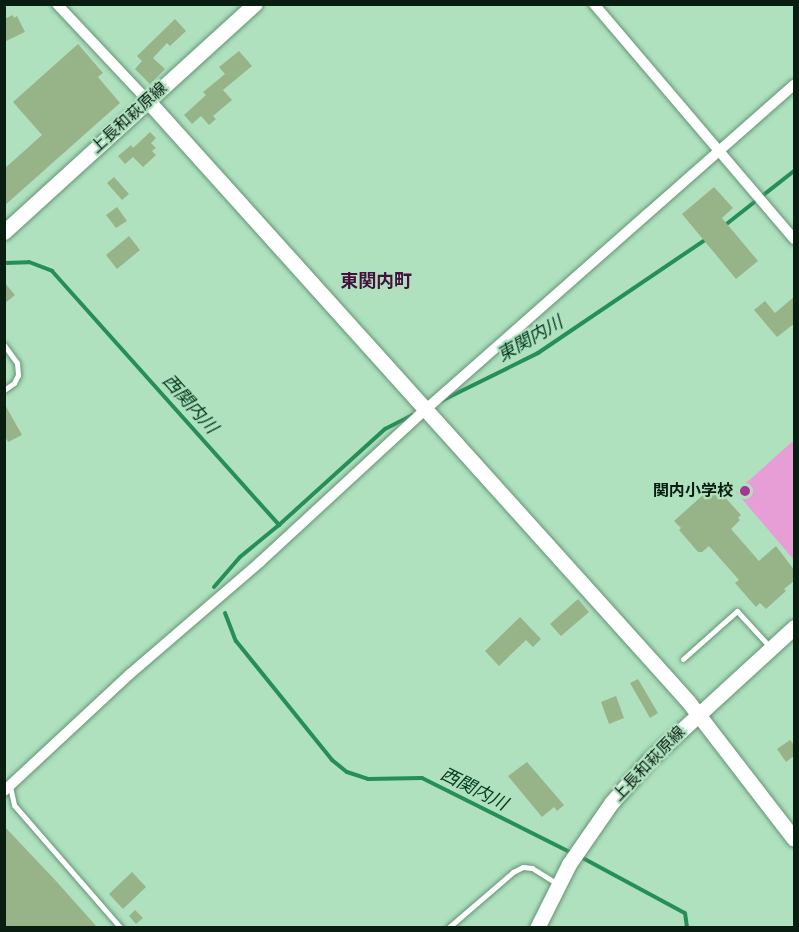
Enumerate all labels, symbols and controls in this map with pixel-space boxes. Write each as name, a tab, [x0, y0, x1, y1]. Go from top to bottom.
street label: 上長和萩原線	[87, 79, 171, 157]
district label: 東関内町	[340, 270, 412, 292]
water label: 東関内川	[493, 312, 567, 366]
water label: 西関内川	[158, 370, 222, 438]
place label: 関内小学校	[653, 481, 733, 501]
marker: 関内小学校	[738, 484, 752, 498]
street label: 上長和萩原線	[609, 723, 689, 805]
water label: 西関内川	[437, 763, 511, 815]

